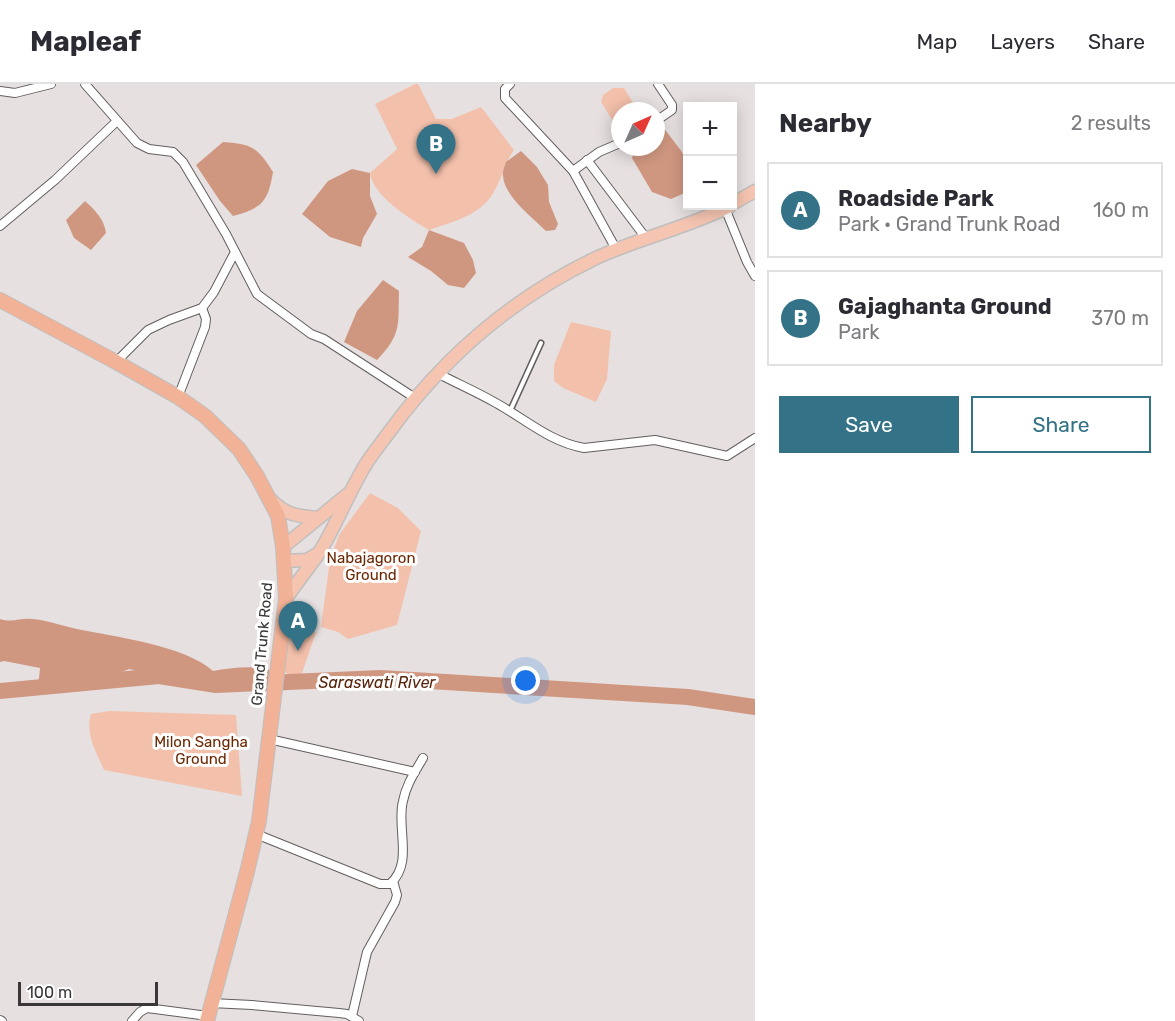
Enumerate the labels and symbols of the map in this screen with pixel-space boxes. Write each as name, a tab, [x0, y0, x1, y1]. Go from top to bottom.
north arrow	[611, 102, 665, 156]
pin: B	[416, 124, 456, 174]
park label: Nabajagoron Ground	[327, 549, 415, 584]
street label: Grand Trunk Road	[248, 582, 276, 706]
pin: A	[278, 602, 318, 651]
your location	[511, 666, 540, 695]
water label: Saraswati River	[319, 673, 436, 692]
park label: Milon Sangha Ground	[154, 733, 248, 768]
scale bar	[18, 979, 158, 1006]

